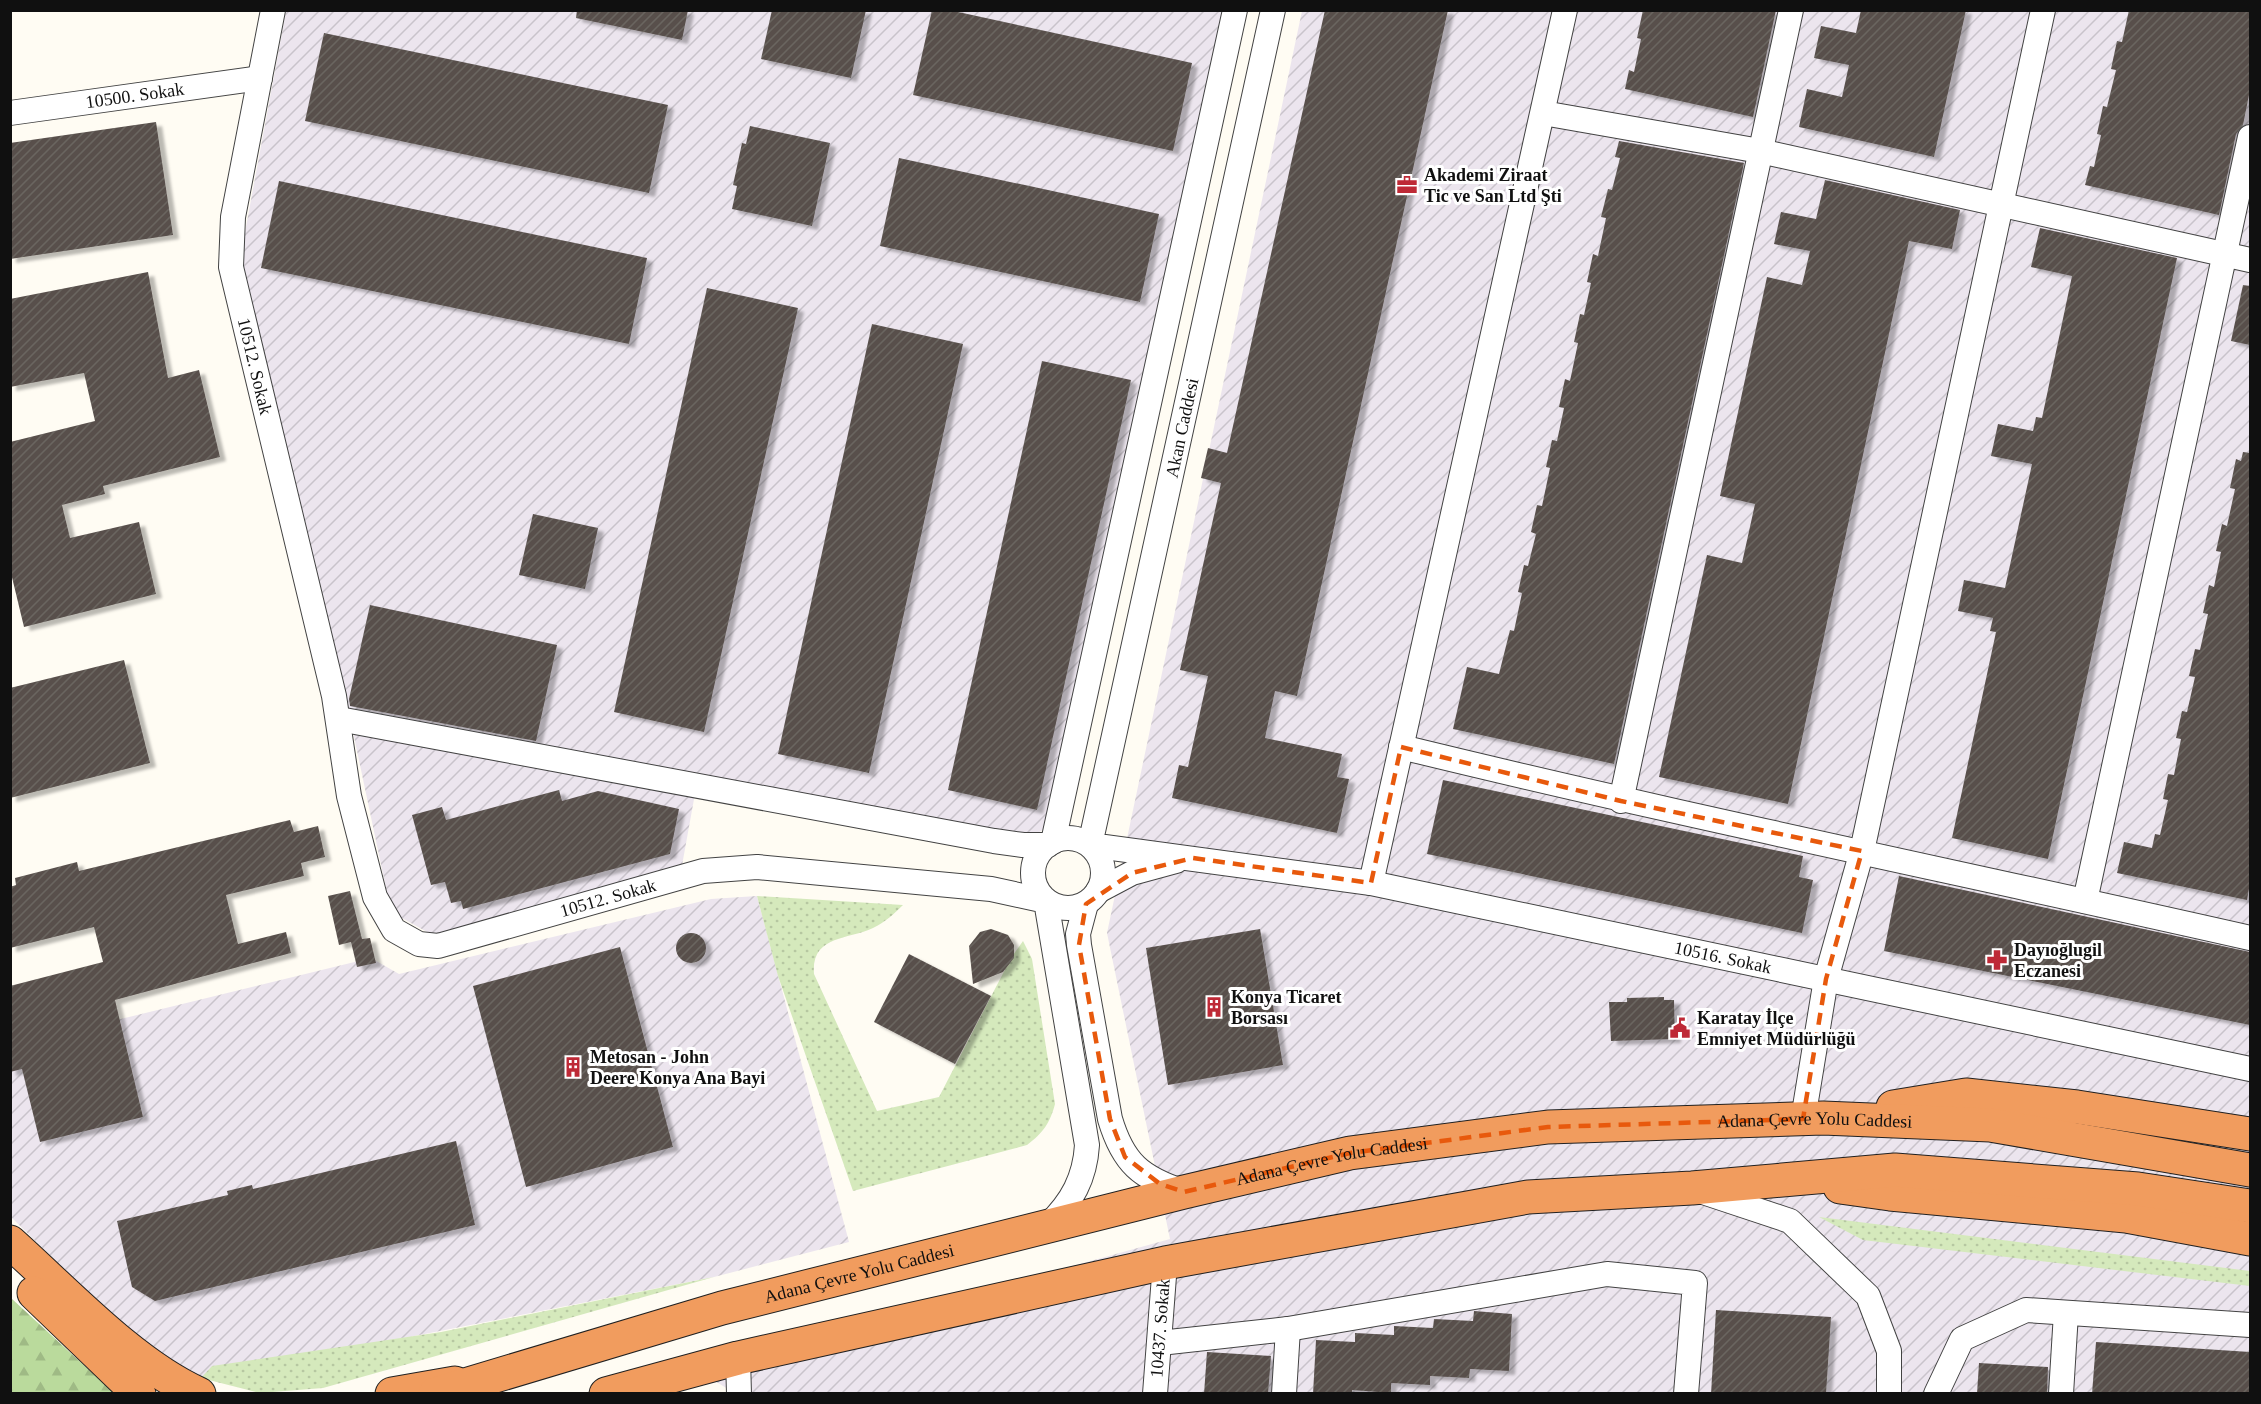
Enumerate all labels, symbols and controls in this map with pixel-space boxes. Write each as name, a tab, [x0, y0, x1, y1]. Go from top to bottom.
street label: 10500. Sokak	[84, 79, 185, 112]
place label: Akademi Ziraat Tic ve San Ltd Şti	[1424, 165, 1562, 206]
office icon: Akademi Ziraat Tic ve San Ltd Şti	[1395, 173, 1419, 197]
street label: 10512. Sokak	[234, 316, 276, 417]
street label: Akan Caddesi	[1162, 376, 1202, 480]
street label: 10512. Sokak	[558, 875, 658, 921]
street label: 10516. Sokak	[1672, 937, 1773, 977]
place label: Dayıoğlugil Eczanesi	[2014, 940, 2102, 981]
pharmacy icon: Dayıoğlugil Eczanesi	[1985, 948, 2009, 972]
place label: Konya Ticaret Borsası	[1231, 987, 1342, 1028]
building icon: Konya Ticaret Borsası	[1202, 995, 1226, 1019]
place label: Karatay İlçe Emniyet Müdürlüğü	[1697, 1008, 1856, 1049]
public building icon: Karatay İlçe Emniyet Müdürlüğü	[1668, 1016, 1692, 1040]
place label: Metosan - John Deere Konya Ana Bayi	[590, 1047, 765, 1088]
building icon: Metosan - John Deere Konya Ana Bayi	[561, 1055, 585, 1079]
street label: Adana Çevre Yolu Caddesi	[1717, 1108, 1913, 1132]
street label: Adana Çevre Yolu Caddesi	[1234, 1133, 1429, 1190]
street label: Adana Çevre Yolu Caddesi	[762, 1240, 956, 1307]
street label: 10437. Sokak	[1146, 1278, 1174, 1378]

